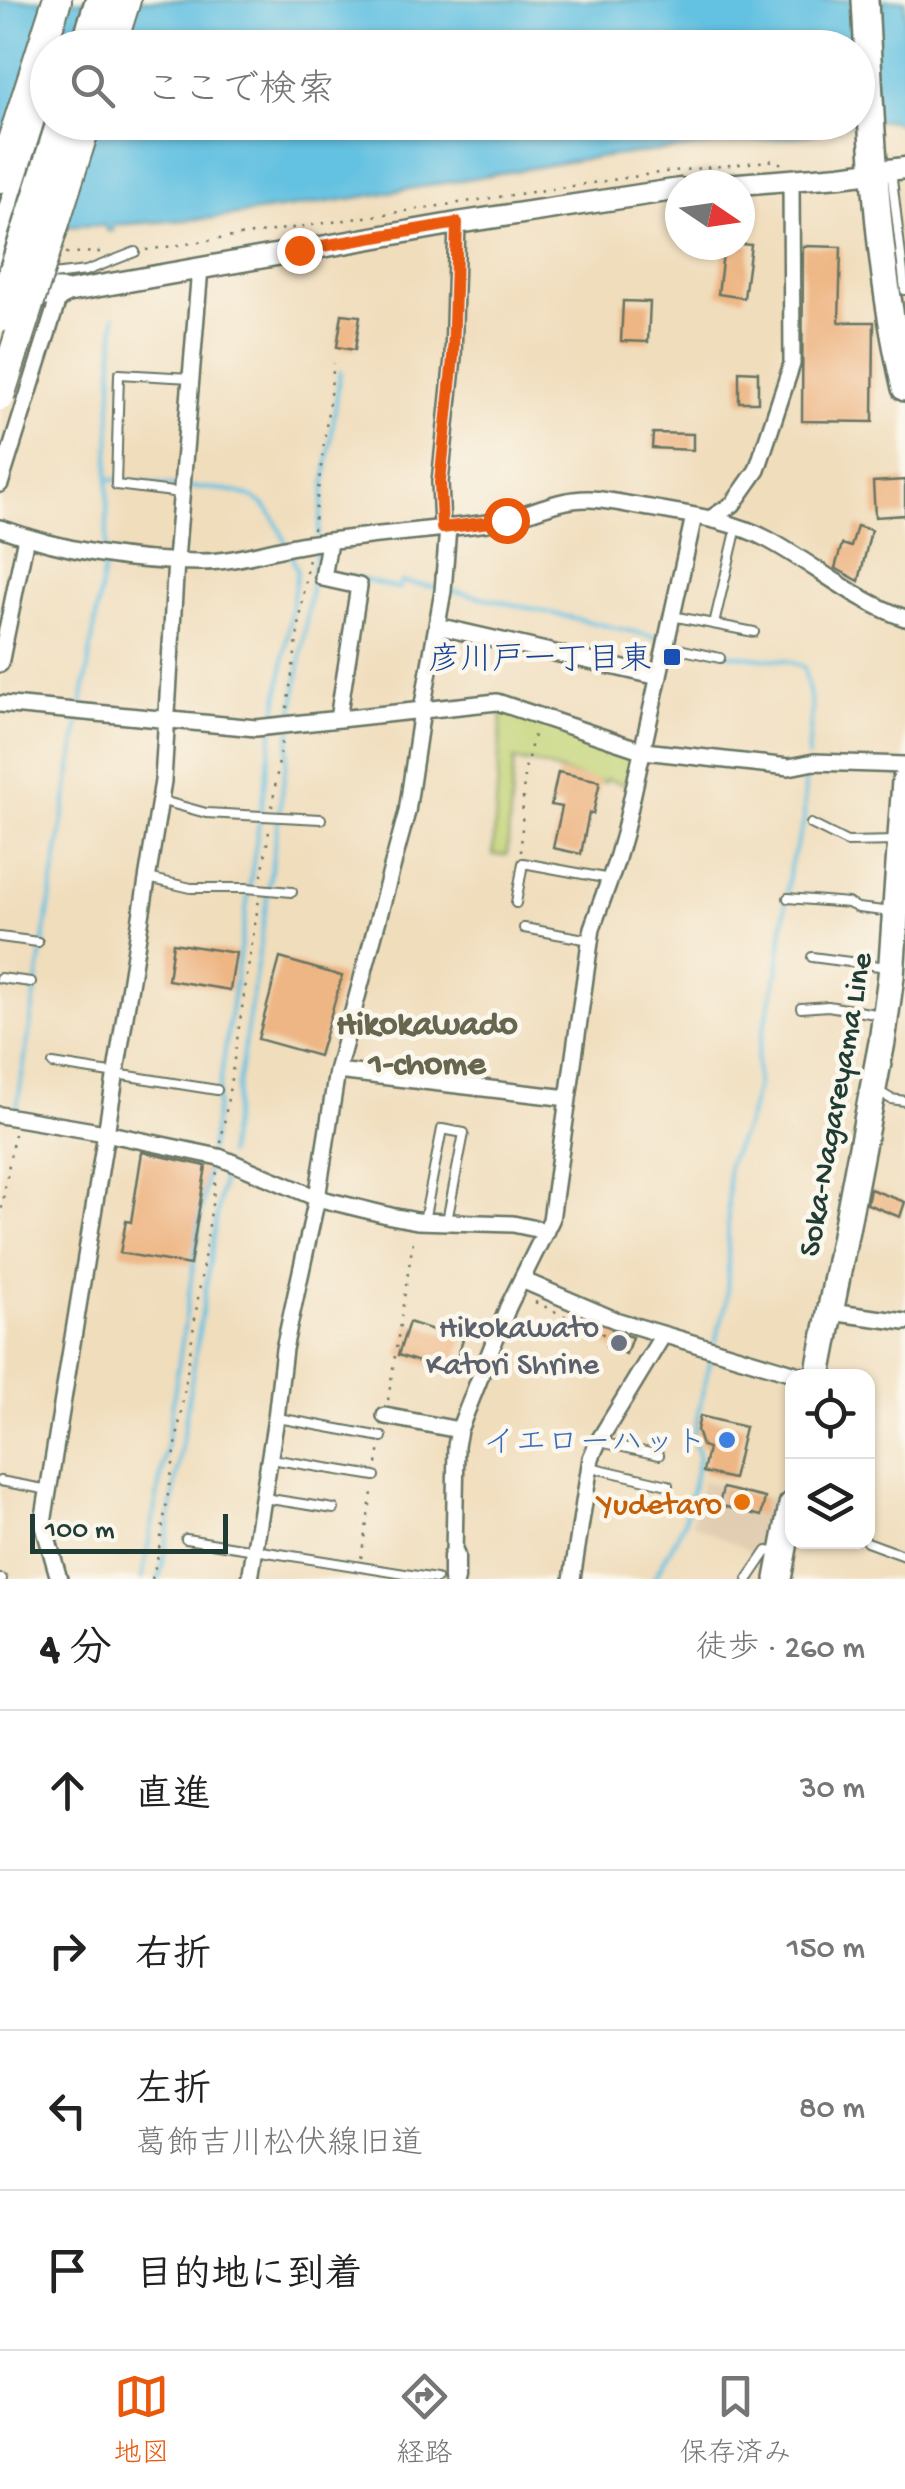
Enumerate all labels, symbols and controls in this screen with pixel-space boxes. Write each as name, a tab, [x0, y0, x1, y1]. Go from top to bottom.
search box	[30, 30, 875, 140]
icon: search	[65, 58, 120, 113]
text: ここで検索	[145, 71, 335, 115]
north arrow	[665, 170, 755, 260]
route end	[277, 228, 323, 274]
route start	[484, 498, 530, 544]
place label: 彦川戸一丁目東	[428, 641, 652, 681]
marker: 彦川戸一丁目東	[661, 646, 683, 668]
street label: Soka-Nagareyama Line	[792, 949, 883, 1260]
district label: Hikokawado 1-chome	[336, 1006, 518, 1087]
place label: Hikokawato Katori Shrine	[426, 1311, 599, 1386]
marker: Hikokawato Katori Shrine	[608, 1332, 630, 1354]
map controls	[785, 1369, 875, 1549]
button: locate	[785, 1369, 875, 1459]
place label: イエローハット	[483, 1426, 707, 1464]
marker: イエローハット	[716, 1429, 738, 1451]
button: layers	[785, 1459, 875, 1549]
place label: Yudetaro	[595, 1488, 722, 1526]
marker: Yudetaro	[731, 1491, 753, 1513]
scale bar	[30, 1509, 228, 1554]
text: 100 m	[45, 1515, 115, 1548]
text: 4 分	[40, 1628, 112, 1677]
text: 徒歩 · 260 m	[695, 1631, 865, 1669]
icon: ahead	[40, 1763, 95, 1818]
text: 30 m	[800, 1771, 865, 1809]
text: 直進	[135, 1776, 211, 1820]
icon: right	[40, 1923, 95, 1978]
text: 150 m	[787, 1931, 865, 1969]
text: 右折	[135, 1936, 211, 1980]
text: 左折	[135, 2071, 211, 2115]
icon: left	[40, 2083, 95, 2138]
text: 80 m	[799, 2091, 865, 2129]
text: 葛飾吉川松伏線旧道	[135, 2127, 423, 2165]
icon: arrive	[40, 2243, 95, 2298]
text: 目的地に到着	[135, 2256, 363, 2300]
tab: 地図	[113, 2369, 170, 2472]
tab: 経路	[396, 2369, 453, 2472]
tab: 保存済み	[679, 2369, 792, 2472]

